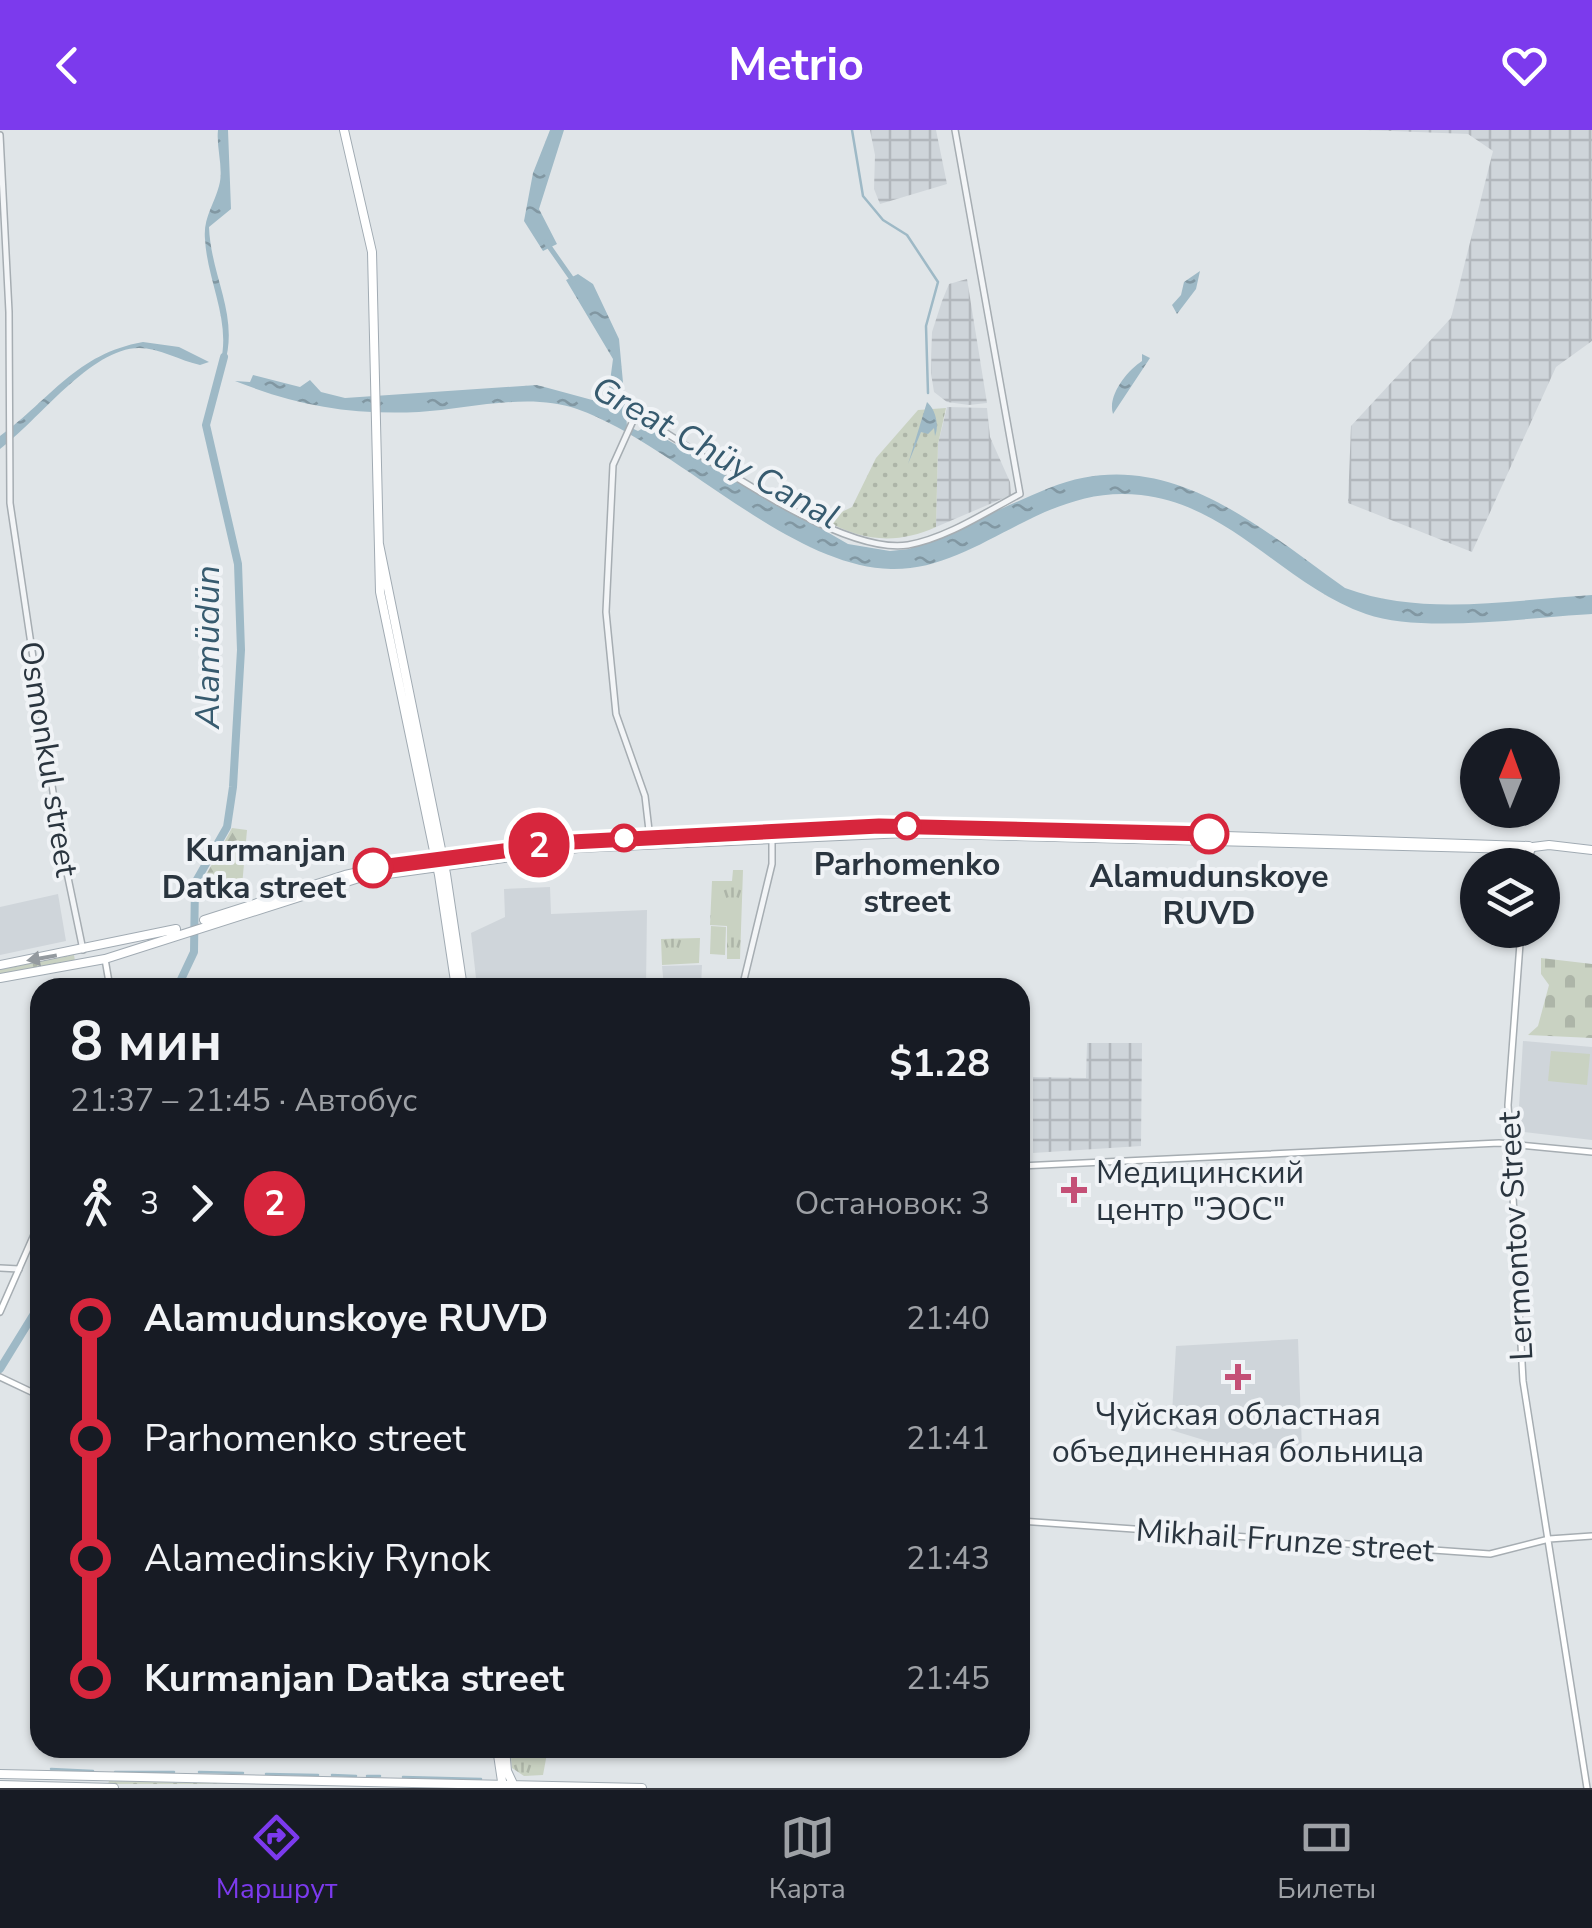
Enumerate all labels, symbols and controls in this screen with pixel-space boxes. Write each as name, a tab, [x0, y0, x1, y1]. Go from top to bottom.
text: Metrio	[728, 35, 864, 96]
icon: back	[40, 38, 95, 93]
icon: heart	[1497, 38, 1552, 93]
water label: Great Chüy Canal	[583, 365, 848, 540]
water label: Alamüdün	[184, 565, 231, 730]
street label: Osmonkul street	[9, 638, 88, 881]
north arrow	[1460, 728, 1560, 828]
map controls	[1460, 728, 1560, 948]
line badge: 2	[506, 812, 572, 878]
marker: Parhomenko street	[894, 813, 920, 839]
marker: Alamudunskoye RUVD	[1190, 815, 1228, 853]
text: 2	[528, 822, 550, 869]
unlabelled marker	[611, 825, 637, 851]
place label: Kurmanjan Datka street	[162, 829, 347, 909]
place label: Parhomenko street	[814, 843, 1000, 923]
button: layers	[1460, 848, 1560, 948]
marker: Kurmanjan Datka street	[354, 849, 392, 887]
place label: Alamudunskoye RUVD	[1090, 855, 1328, 935]
one-way arrow	[26, 950, 57, 966]
text: 8 мин	[70, 1004, 222, 1079]
text: $1.28	[889, 1038, 990, 1089]
text: 21:37 – 21:45 · Автобус	[70, 1079, 417, 1122]
street label: Lermontov Street	[1487, 1109, 1544, 1362]
place label: Медицинский центр "ЭОС"	[1096, 1151, 1304, 1231]
icon: walk	[70, 1176, 125, 1231]
icon: forward	[174, 1176, 229, 1231]
marker: Медицинский центр "ЭОС"	[1061, 1177, 1087, 1203]
text: 2	[264, 1180, 285, 1227]
text: 3	[140, 1182, 159, 1225]
text: Остановок: 3	[795, 1182, 990, 1225]
text: Alamudunskoye RUVD	[144, 1293, 548, 1344]
text: 21:40	[906, 1297, 990, 1340]
marker: Чуйская областная объединенная больница	[1225, 1364, 1251, 1390]
place label: Чуйская областная объединенная больница	[1052, 1393, 1424, 1473]
text: Parhomenko street	[144, 1413, 466, 1464]
text: 21:41	[906, 1417, 990, 1460]
street label: Mikhail Frunze street	[1135, 1509, 1436, 1572]
text: Alamedinskiy Rynok	[144, 1533, 490, 1584]
text: 21:43	[906, 1537, 990, 1580]
text: Kurmanjan Datka street	[144, 1653, 564, 1704]
text: 21:45	[906, 1657, 990, 1700]
tab: Маршрут	[216, 1810, 337, 1908]
tab: Карта	[769, 1810, 846, 1908]
tab: Билеты	[1277, 1810, 1376, 1908]

